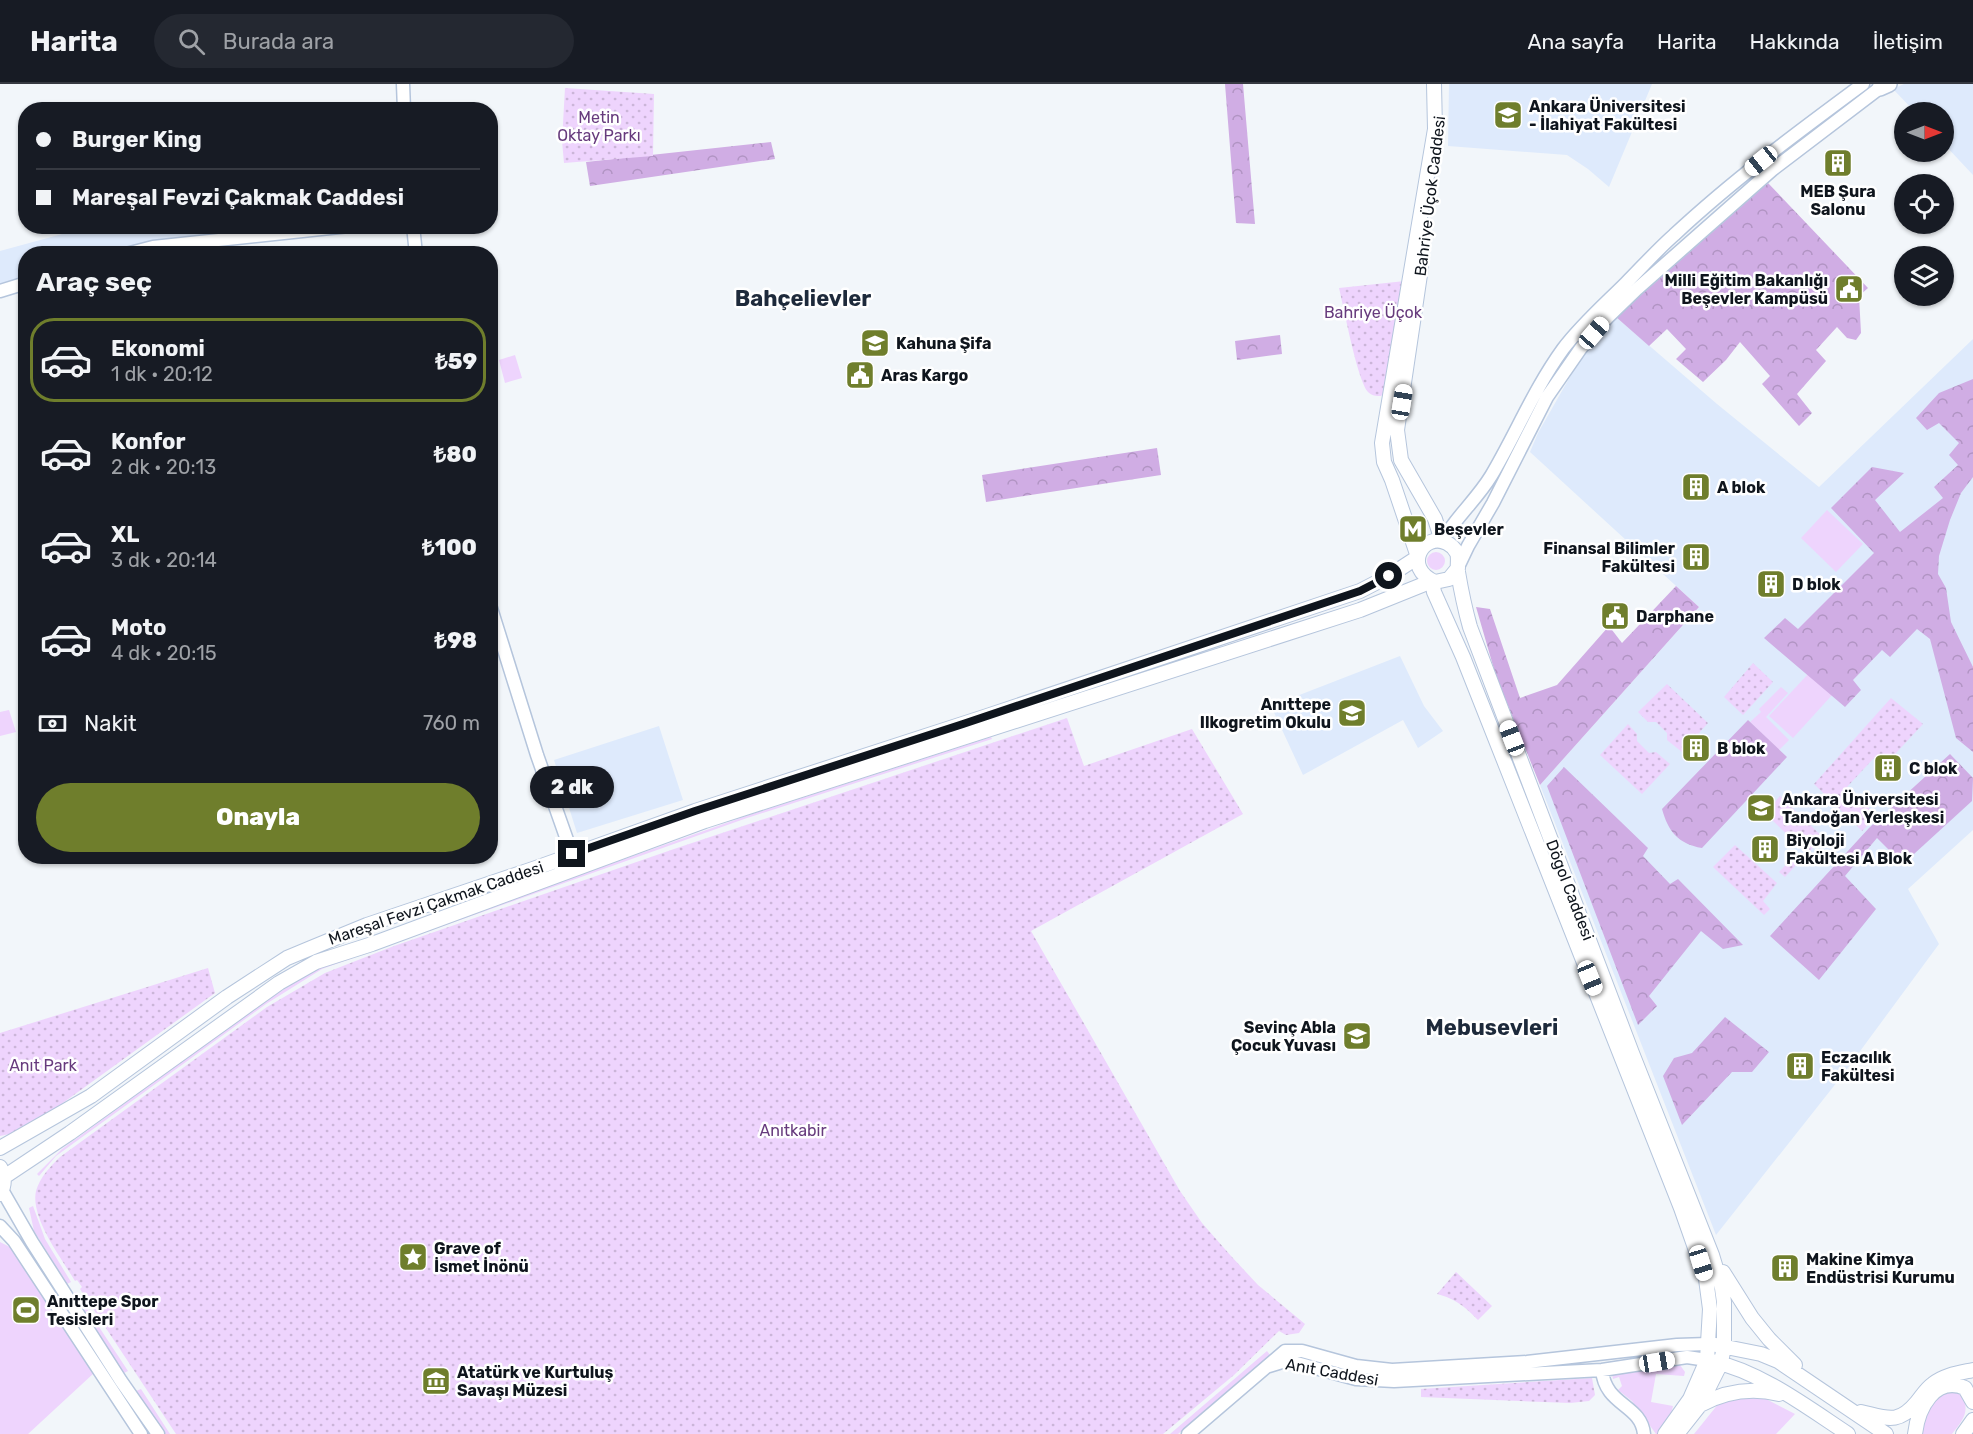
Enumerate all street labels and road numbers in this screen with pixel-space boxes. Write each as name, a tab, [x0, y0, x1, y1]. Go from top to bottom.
street label: Bahriye Üçok Caddesi	[1411, 115, 1449, 277]
street label: Dögol Caddesi	[1542, 837, 1598, 943]
street label: Mareşal Fevzi Çakmak Caddesi	[326, 857, 546, 949]
street label: Anıt Caddesi	[1284, 1354, 1380, 1390]

